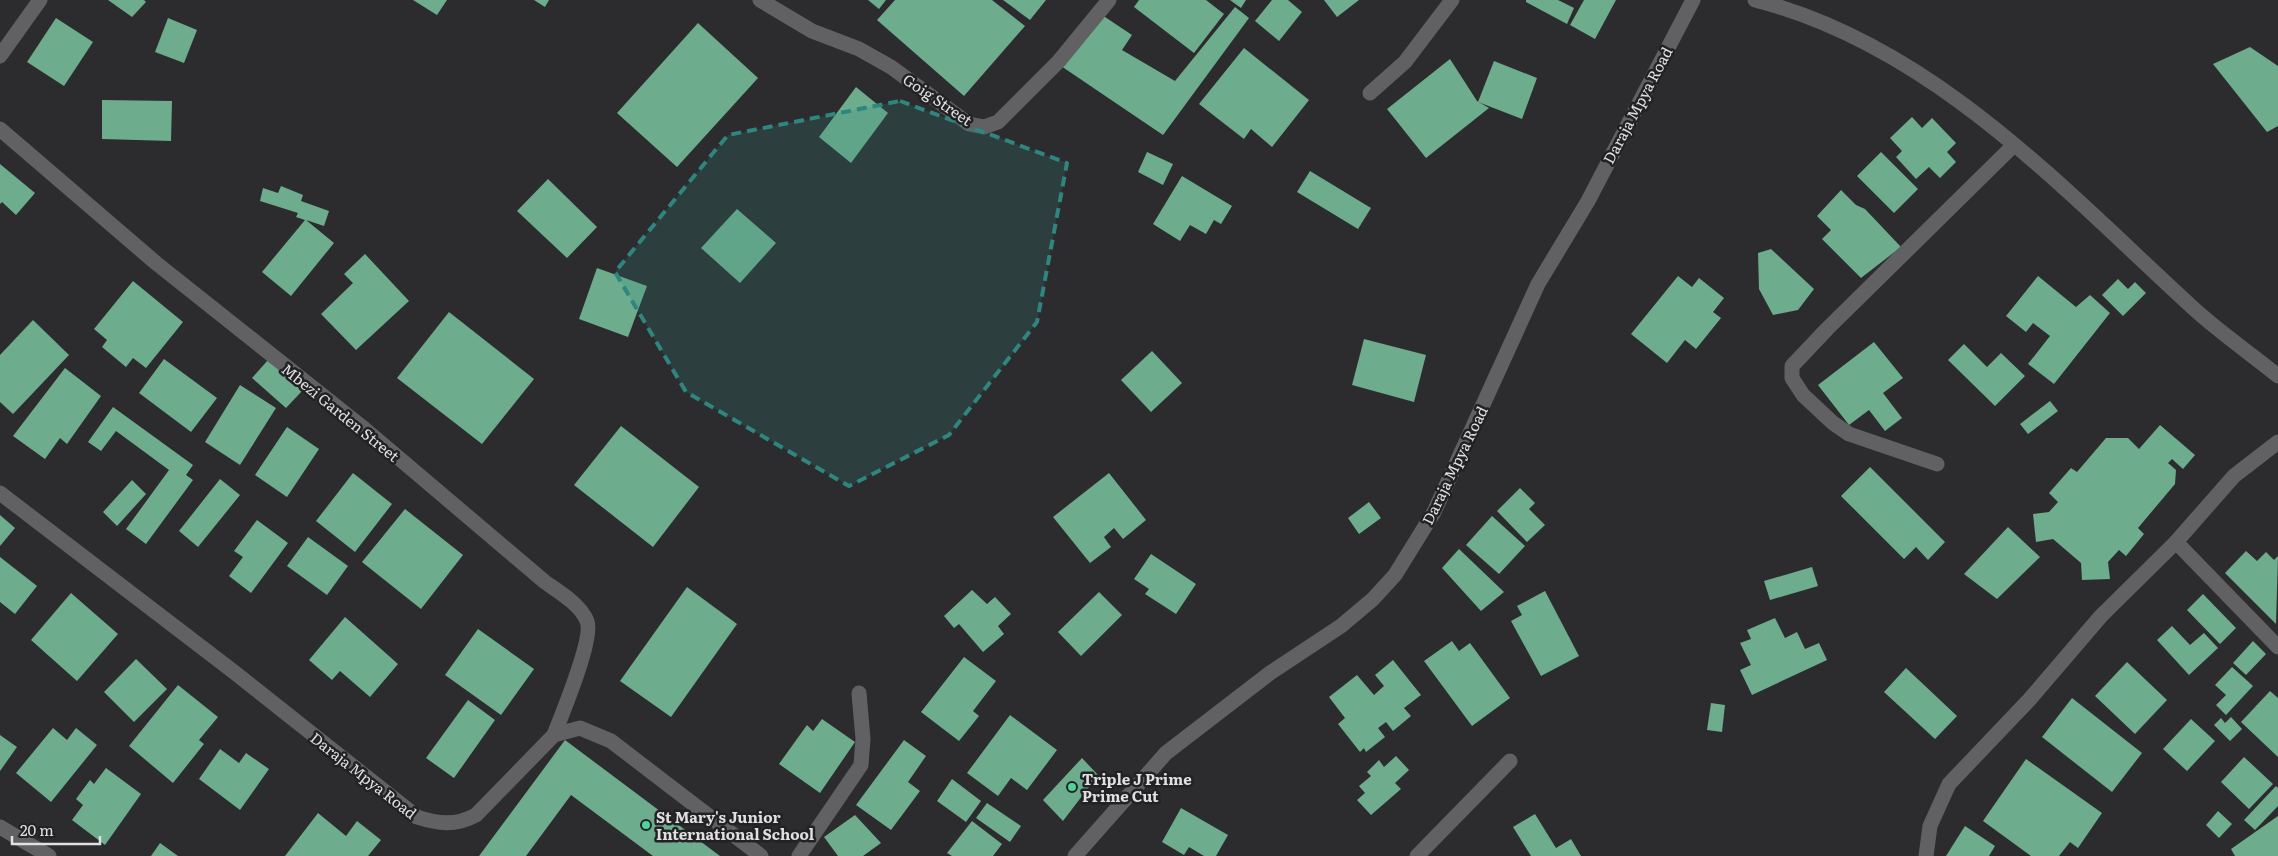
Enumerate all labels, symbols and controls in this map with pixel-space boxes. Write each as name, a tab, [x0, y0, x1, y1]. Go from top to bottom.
street label: Daraja Mpya Road	[1596, 42, 1678, 168]
street label: Goig Street	[899, 67, 977, 131]
street label: Mbezi Garden Street	[277, 357, 405, 467]
street label: Daraja Mpya Road	[1415, 402, 1493, 528]
street label: Daraja Mpya Road	[306, 726, 422, 824]
place label: Triple J Prime Prime Cut	[1082, 767, 1192, 807]
marker: Triple J Prime Prime Cut	[1066, 781, 1078, 793]
place label: St Mary's Junior International School	[656, 805, 815, 845]
scale bar	[12, 814, 100, 846]
text: 20 m	[20, 818, 54, 841]
marker: St Mary's Junior International School	[640, 819, 652, 831]

